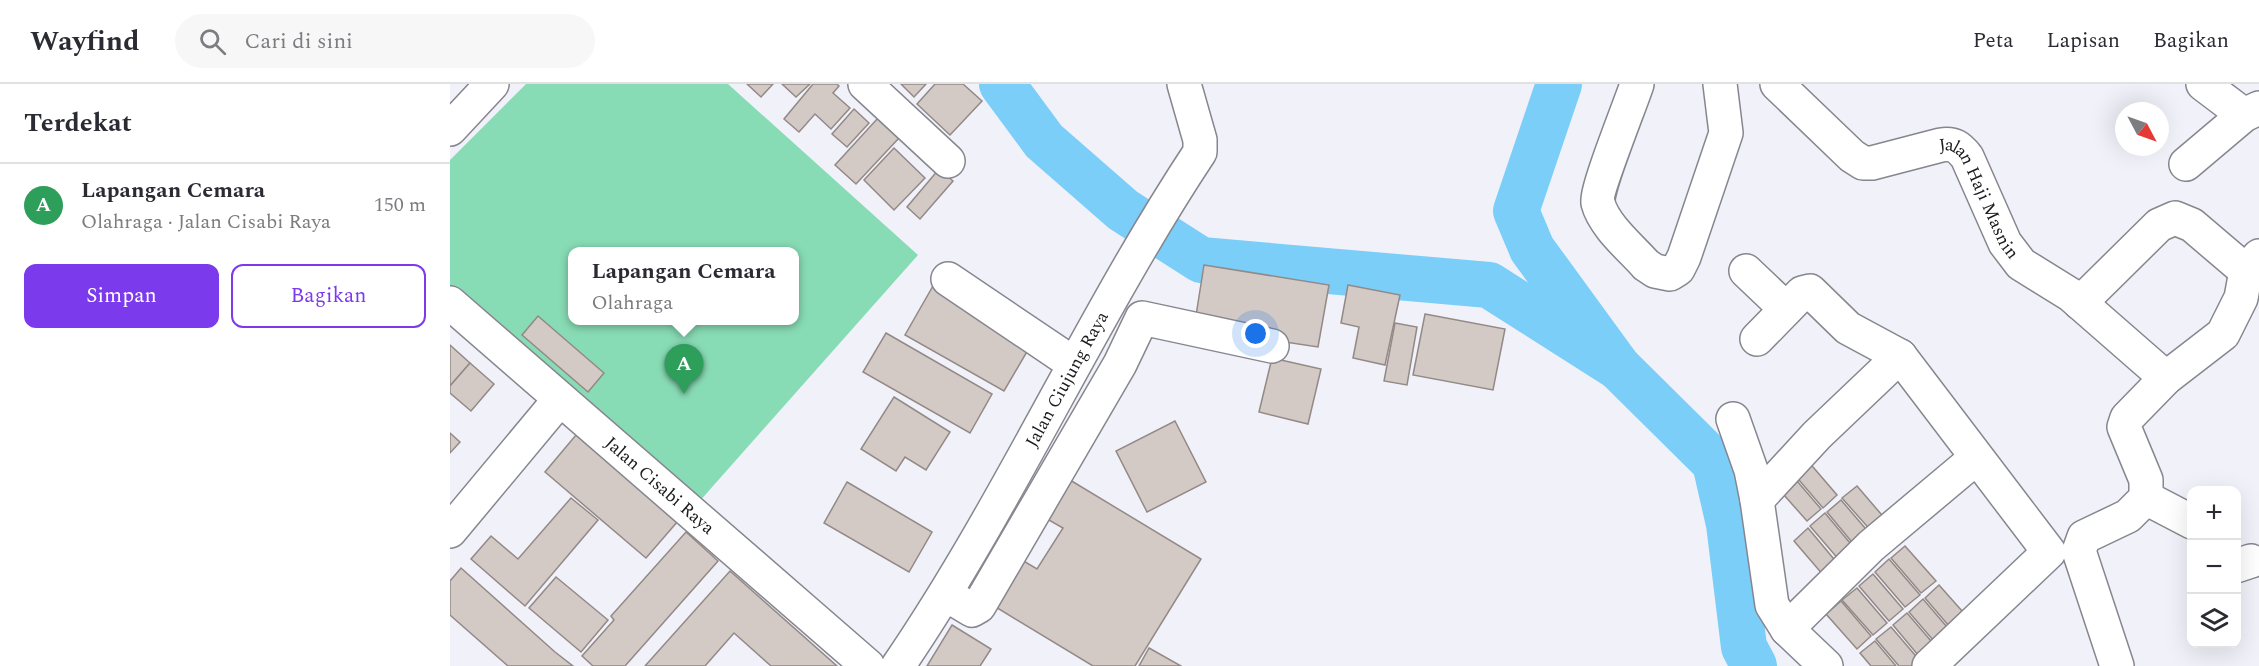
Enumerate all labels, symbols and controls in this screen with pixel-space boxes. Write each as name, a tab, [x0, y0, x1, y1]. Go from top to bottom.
search box	[175, 14, 595, 68]
text: Wayfind	[30, 20, 139, 63]
icon: search	[196, 25, 229, 58]
text: Cari di sini	[244, 25, 353, 58]
text: Peta	[1973, 25, 2013, 57]
text: Lapisan	[2046, 25, 2120, 57]
text: Bagikan	[2153, 25, 2229, 57]
north arrow	[2115, 102, 2169, 156]
text: Terdekat	[24, 103, 132, 143]
street label: Jalan Haji Masnin	[1937, 131, 2026, 265]
text: Lapangan Cemara	[81, 174, 265, 207]
text: A	[36, 190, 51, 220]
text: 150 m	[374, 190, 426, 220]
text: Olahraga · Jalan Cisabi Raya	[81, 207, 331, 237]
popup	[568, 247, 799, 325]
text: Lapangan Cemara	[591, 255, 776, 288]
button: Simpan	[24, 264, 219, 328]
button: Bagikan	[231, 264, 426, 328]
text: Olahraga	[591, 288, 673, 318]
street label: Jalan Ciujung Raya	[1019, 306, 1116, 452]
your location	[1241, 319, 1270, 348]
pin: A	[664, 344, 704, 394]
street label: Jalan Cisabi Raya	[599, 430, 721, 541]
map controls	[2187, 486, 2241, 648]
button: +	[2187, 486, 2241, 540]
button: −	[2187, 540, 2241, 594]
button: layers	[2187, 594, 2241, 648]

